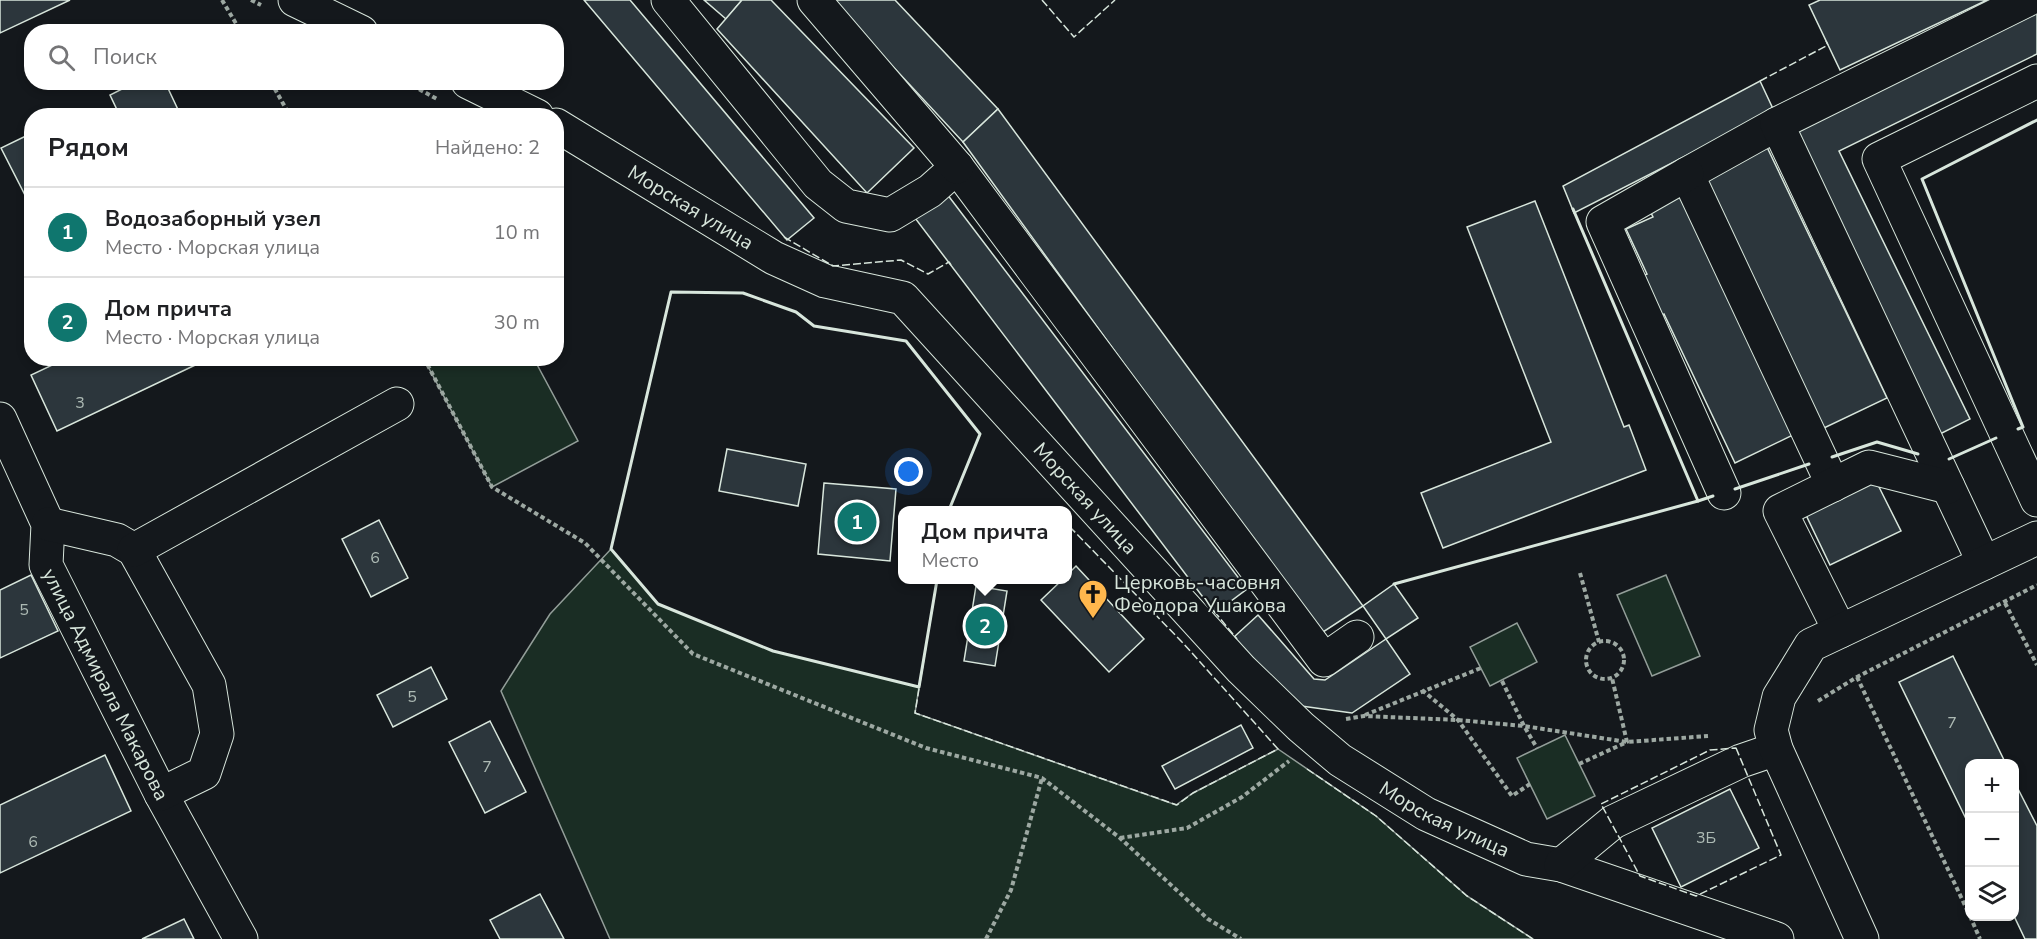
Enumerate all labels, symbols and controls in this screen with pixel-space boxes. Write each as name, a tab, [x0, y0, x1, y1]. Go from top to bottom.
search box	[24, 24, 564, 90]
icon: search	[45, 41, 78, 74]
text: Поиск	[93, 42, 157, 72]
text: Рядом	[48, 130, 129, 165]
text: Найдено: 2	[435, 134, 540, 161]
street label: Морская улица	[623, 159, 759, 256]
text: Водозаборный узел	[105, 204, 321, 234]
text: 1	[62, 219, 74, 246]
text: 10 m	[494, 219, 540, 246]
text: Место · Морская улица	[105, 234, 320, 261]
text: Дом причта	[105, 294, 232, 324]
text: 2	[62, 309, 74, 336]
text: 30 m	[494, 309, 540, 336]
text: Место · Морская улица	[105, 324, 320, 351]
house number: 3	[75, 392, 85, 414]
street label: Морская улица	[1027, 436, 1143, 560]
your location	[894, 457, 923, 486]
pin: 1	[838, 500, 876, 544]
popup	[898, 506, 1072, 584]
text: Дом причта	[921, 517, 1049, 547]
house number: 6	[370, 547, 380, 569]
text: Место	[921, 547, 979, 574]
street label: улица Адмирала Макарова	[36, 564, 175, 805]
place label: Церковь-часовня Феодора Ушакова	[1114, 569, 1286, 619]
church icon: Церковь-часовня Феодора Ушакова	[1077, 578, 1109, 620]
house number: 5	[19, 599, 29, 621]
pin: 2	[966, 604, 1004, 648]
house number: 5	[407, 686, 417, 708]
house number: 7	[1947, 712, 1957, 734]
house number: 7	[482, 756, 492, 778]
map controls	[1965, 759, 2019, 921]
button: +	[1965, 759, 2019, 813]
street label: Морская улица	[1374, 775, 1514, 863]
button: −	[1965, 813, 2019, 867]
house number: 3Б	[1696, 827, 1716, 849]
house number: 6	[28, 831, 38, 853]
button: layers	[1965, 867, 2019, 921]

